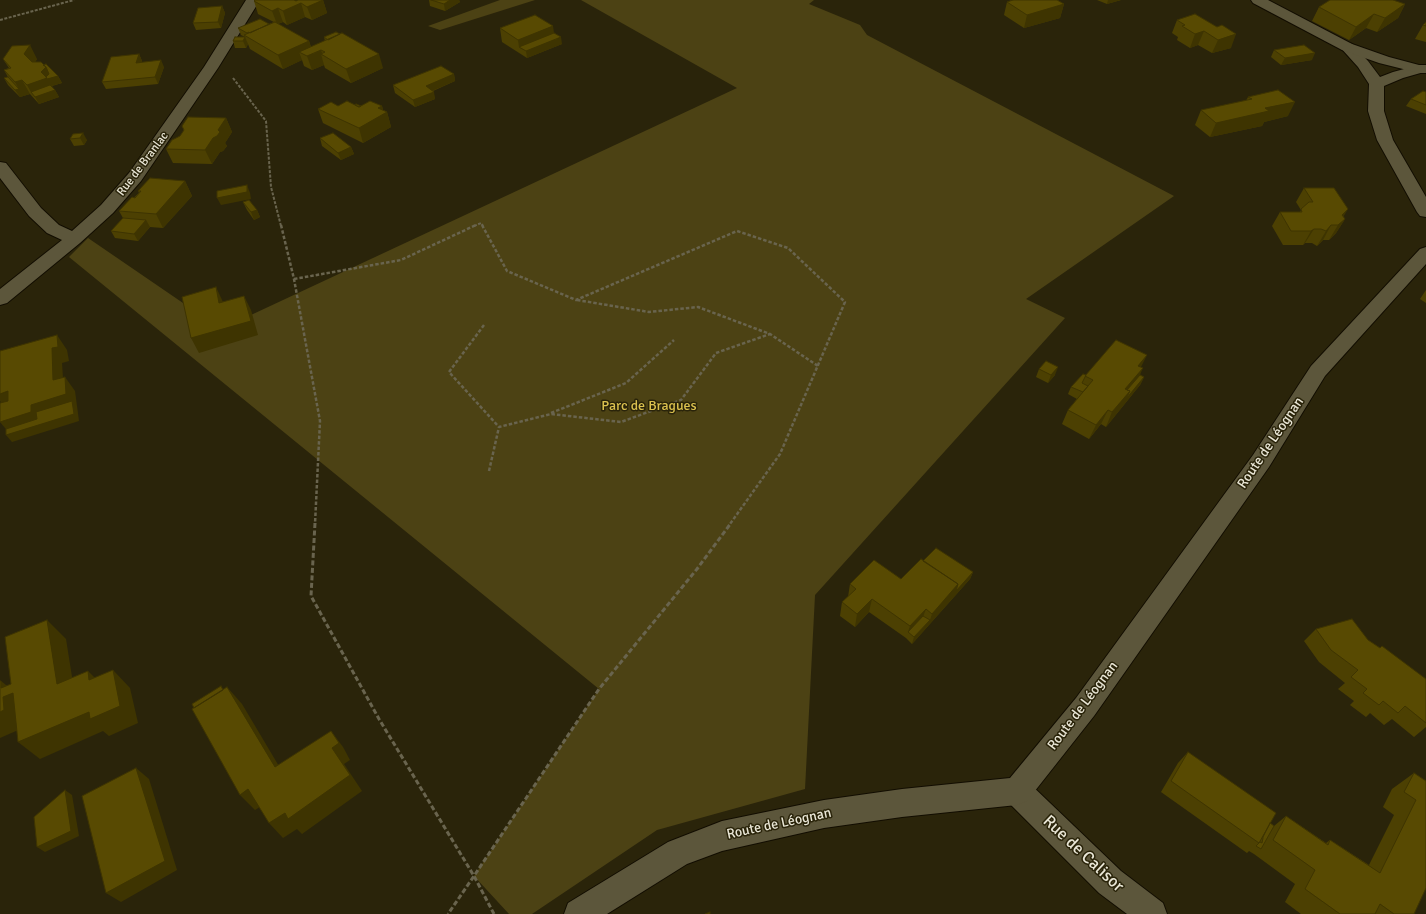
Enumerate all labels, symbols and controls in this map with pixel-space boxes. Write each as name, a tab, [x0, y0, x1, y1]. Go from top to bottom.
street label: Rue de Branlac	[114, 129, 172, 199]
street label: Route de Léognan	[1234, 394, 1308, 492]
park label: Parc de Bragues	[601, 398, 697, 414]
street label: Route de Léognan	[1044, 658, 1122, 754]
street label: Route de Léognan	[725, 805, 833, 843]
street label: Rue de Calisor	[1038, 811, 1128, 897]

